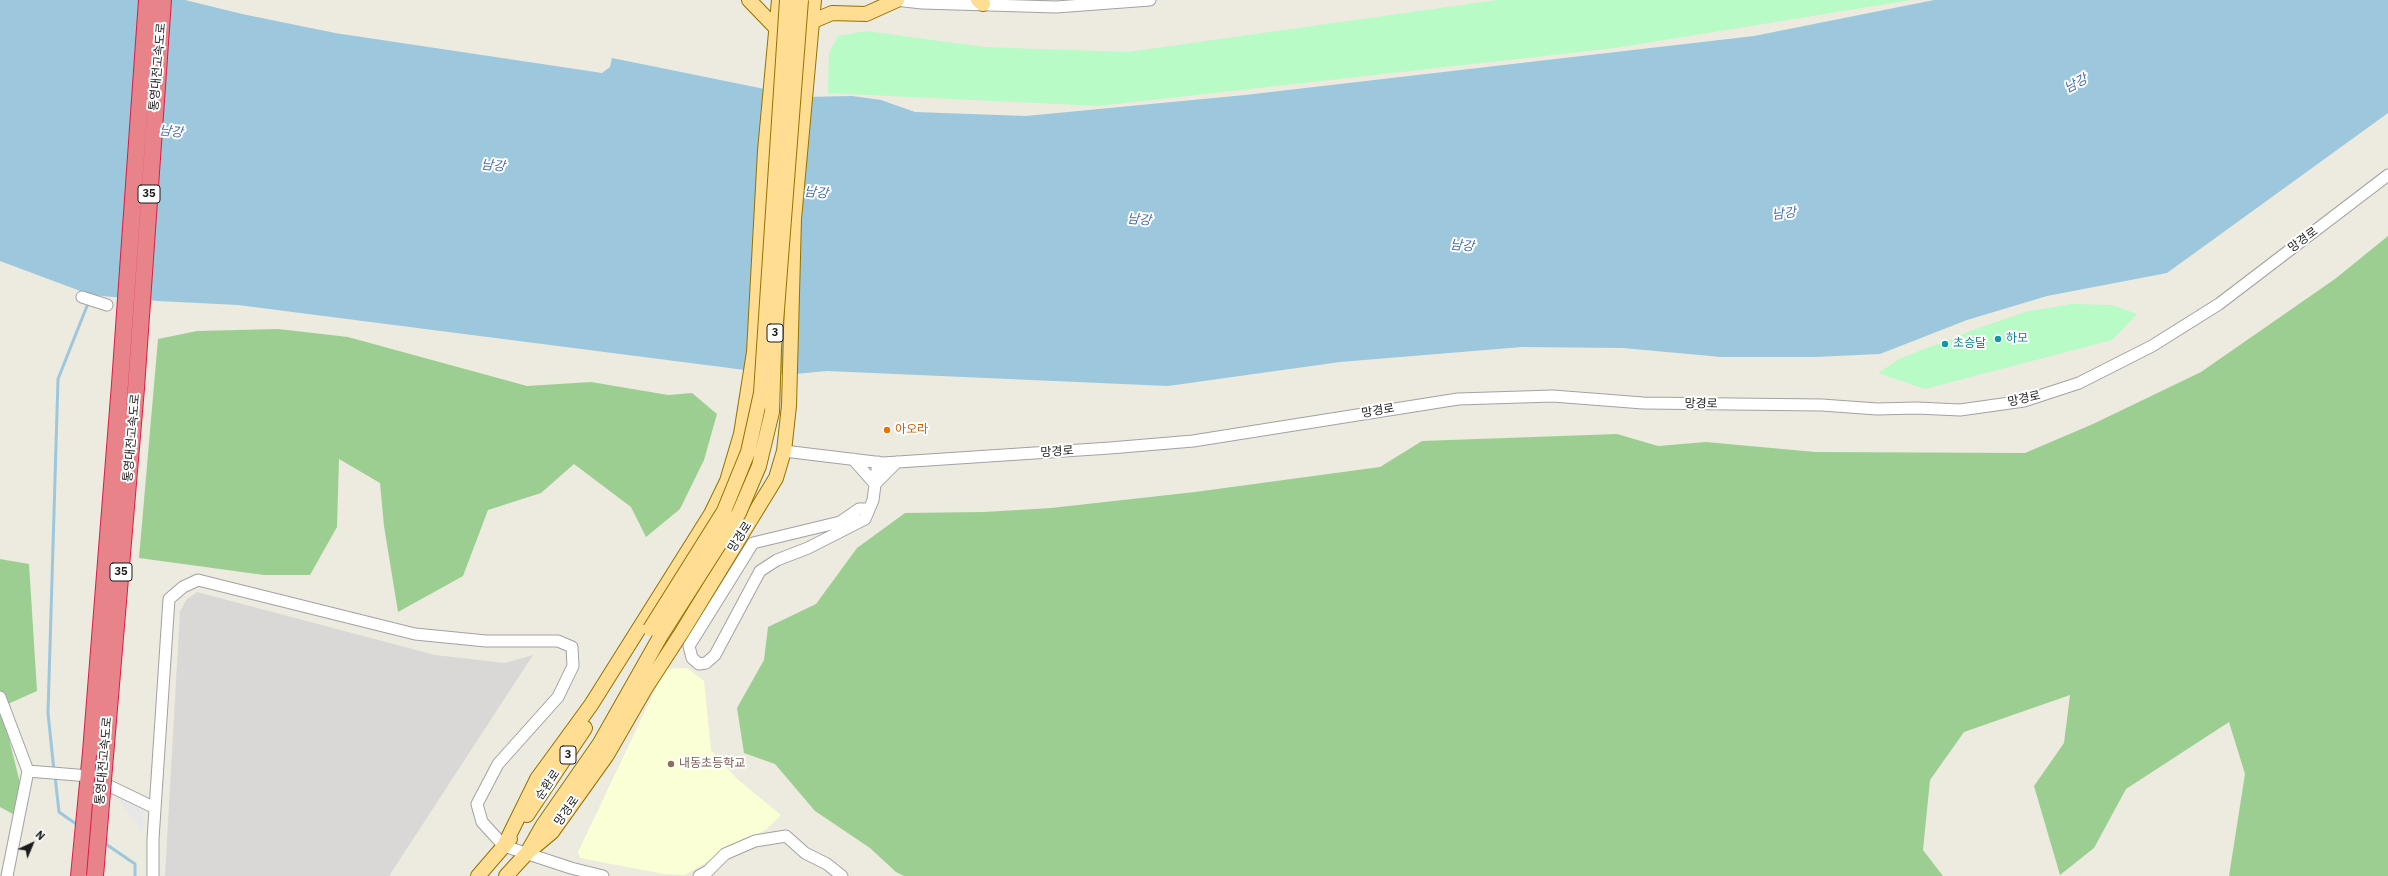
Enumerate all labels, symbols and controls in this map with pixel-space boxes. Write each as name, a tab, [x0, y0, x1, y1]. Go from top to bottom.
street label: 통영대전고속도로	[147, 22, 169, 112]
water label: 남강	[2062, 71, 2090, 97]
water label: 남강	[158, 123, 184, 141]
water label: 남강	[480, 157, 506, 175]
water label: 남강	[803, 184, 829, 202]
road number: 35	[138, 185, 160, 203]
water label: 남강	[1771, 205, 1797, 223]
water label: 남강	[1126, 211, 1152, 229]
street label: 망경로	[2285, 224, 2321, 256]
water label: 남강	[1449, 237, 1475, 255]
road number: 3	[767, 324, 783, 342]
place label: 하모	[2006, 332, 2028, 346]
marker: 하모	[1993, 334, 2003, 344]
place label: 초승달	[1953, 337, 1986, 351]
marker: 초승달	[1940, 339, 1950, 349]
street label: 망경로	[2006, 388, 2042, 410]
street label: 통영대전고속도로	[121, 393, 143, 483]
street label: 망경로	[1684, 397, 1718, 411]
street label: 망경로	[1360, 401, 1396, 421]
place label: 아오라	[895, 423, 928, 437]
marker: 아오라	[882, 425, 892, 435]
street label: 망경로	[1040, 444, 1074, 460]
street label: 망경로	[725, 519, 755, 555]
road number: 35	[110, 563, 132, 581]
street label: 통영대전고속도로	[93, 716, 115, 806]
road number: 3	[560, 746, 576, 764]
place label: 내동초등학교	[679, 757, 745, 771]
marker: 내동초등학교	[666, 759, 676, 769]
street label: 순환로	[533, 767, 563, 803]
street label: 망경로	[552, 793, 582, 829]
north arrow	[12, 824, 52, 864]
text: N	[33, 828, 48, 843]

